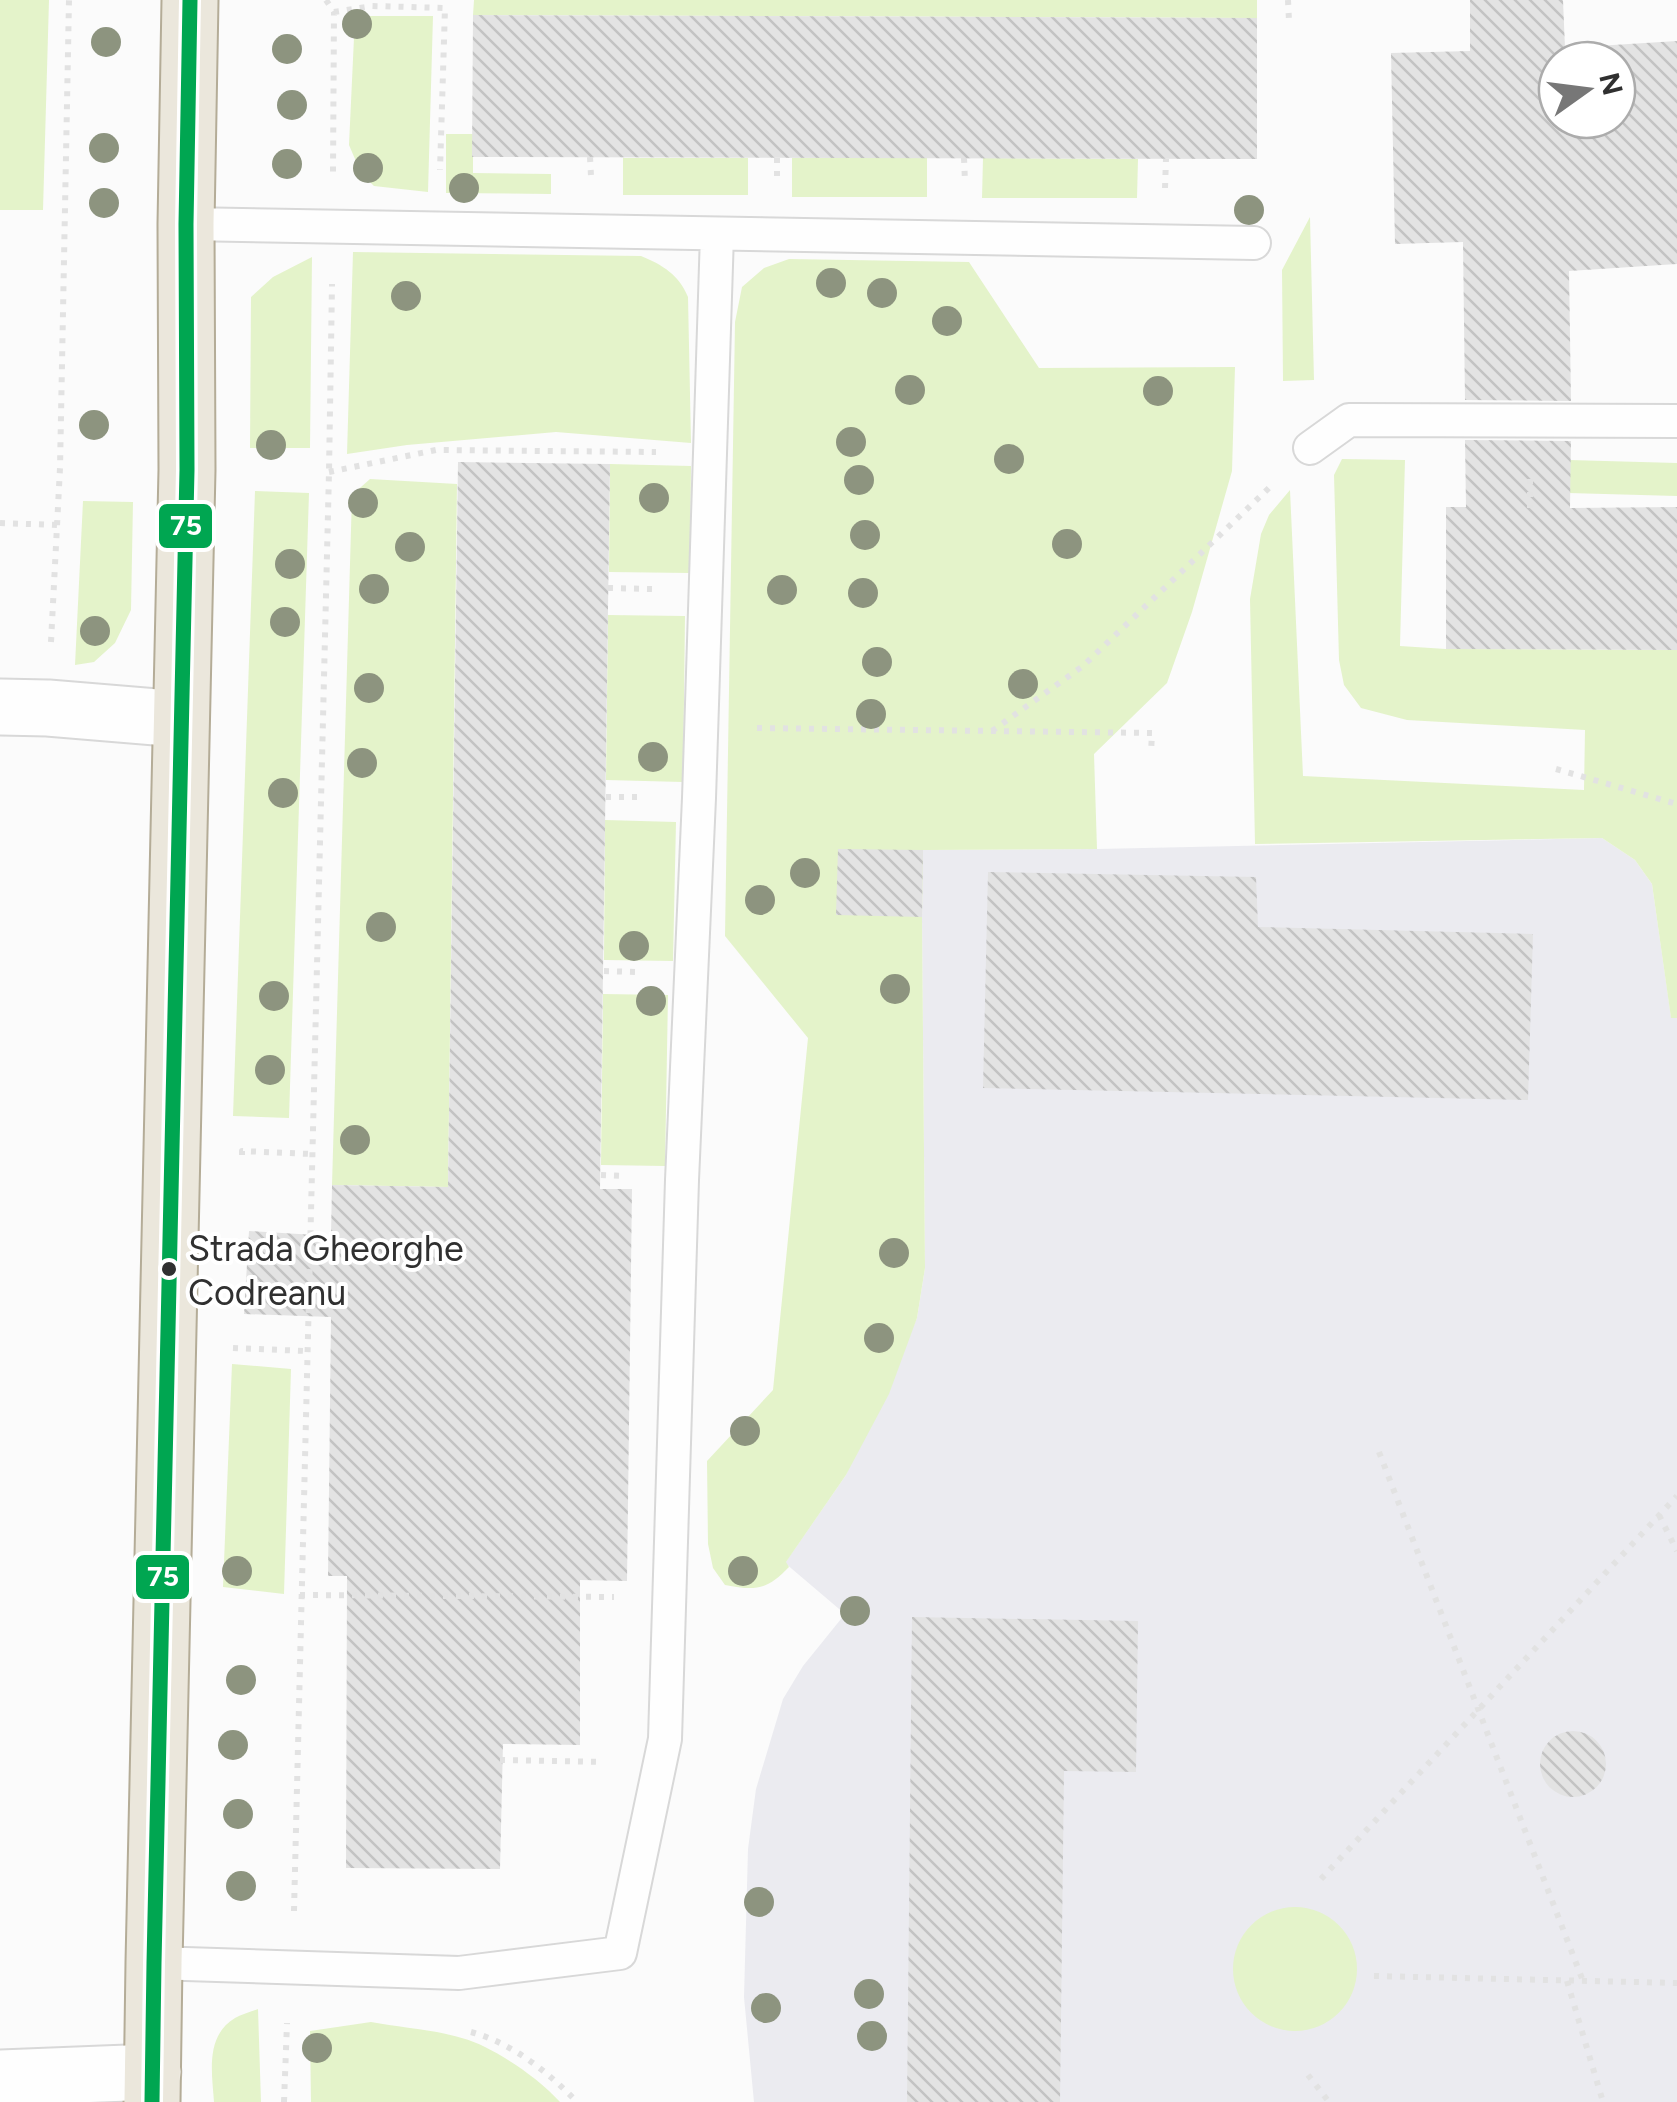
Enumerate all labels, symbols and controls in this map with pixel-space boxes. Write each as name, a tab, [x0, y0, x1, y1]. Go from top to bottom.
north arrow	[1537, 40, 1637, 140]
text: N	[1592, 69, 1630, 99]
line badge: 75	[157, 502, 214, 550]
text: 75	[170, 508, 202, 542]
place label: Strada Gheorghe Codreanu	[188, 1227, 464, 1314]
marker: Strada Gheorghe Codreanu	[159, 1259, 179, 1279]
line badge: 75	[134, 1553, 191, 1601]
text: 75	[147, 1559, 179, 1593]

